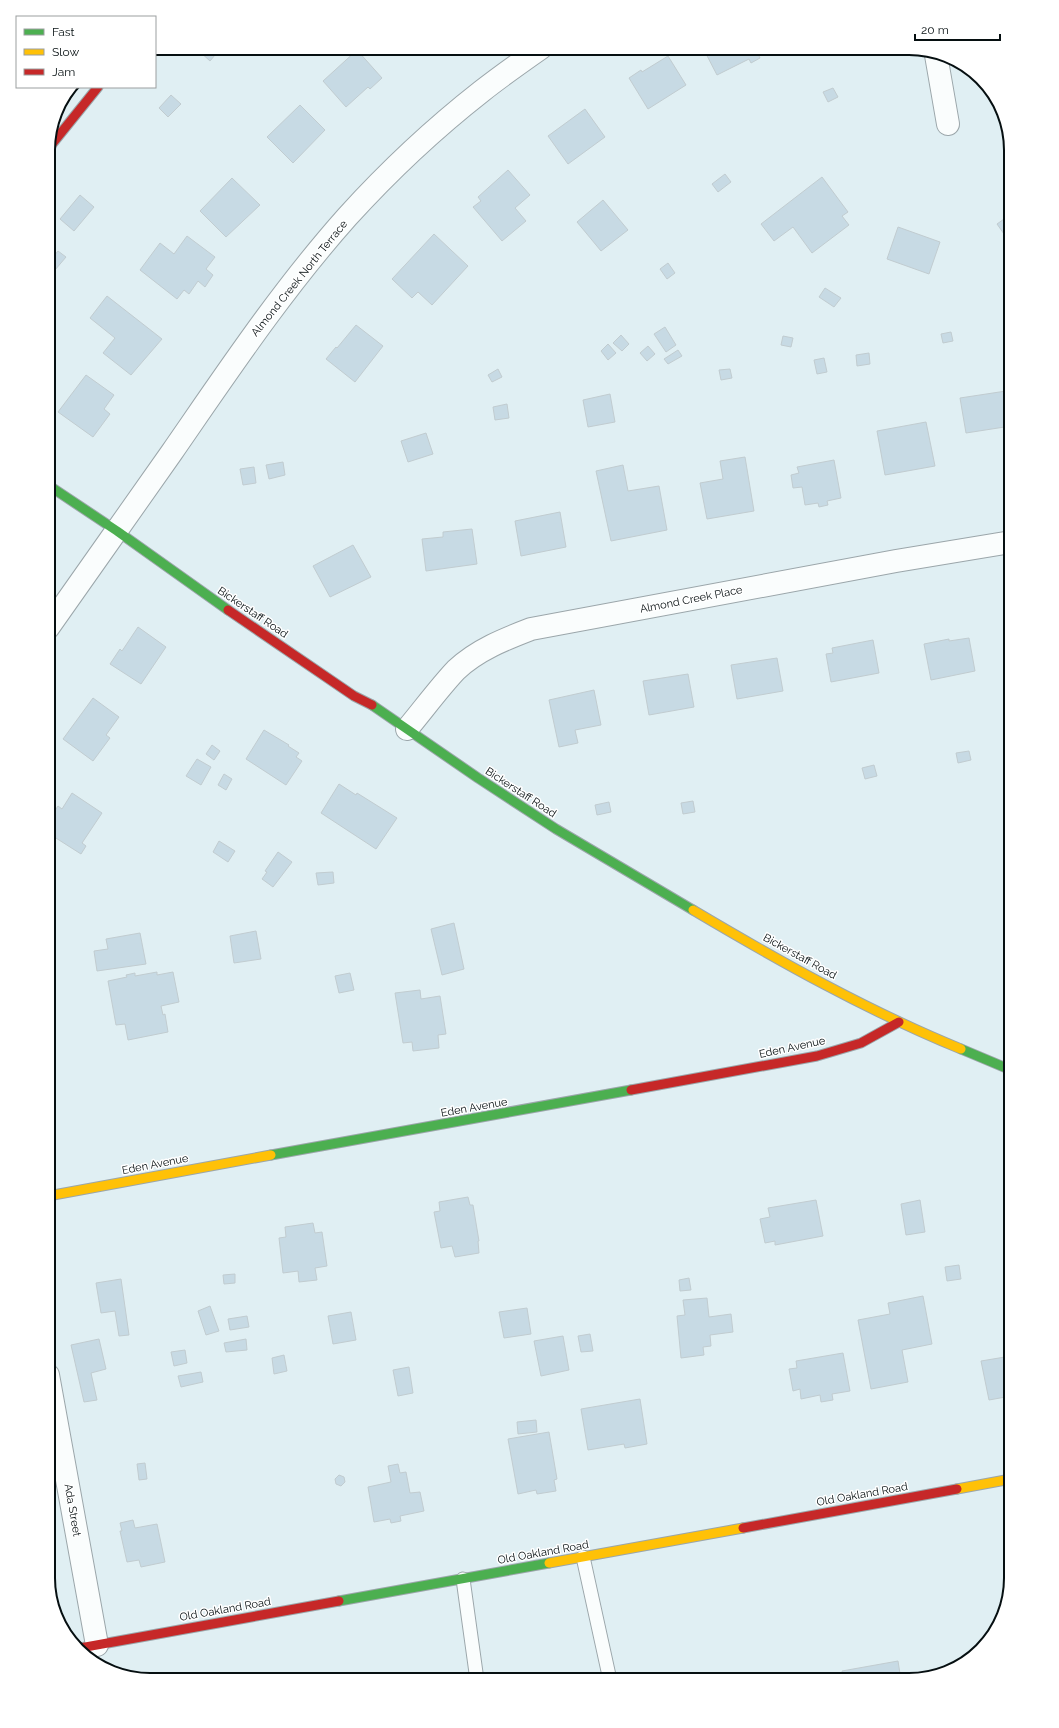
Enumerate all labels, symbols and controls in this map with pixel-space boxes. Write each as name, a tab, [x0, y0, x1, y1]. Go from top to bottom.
legend	[16, 16, 156, 88]
scale bar	[915, 16, 1000, 42]
text: 20 m	[921, 23, 949, 37]
text: Fast	[52, 25, 75, 39]
text: Slow	[52, 45, 79, 59]
text: Jam	[52, 65, 75, 79]
street label: Almond Creek North Terrace	[249, 217, 351, 339]
street label: Almond Creek Place	[639, 583, 744, 616]
street label: Bickerstaff Road	[215, 584, 290, 641]
street label: Bickerstaff Road	[483, 765, 559, 820]
street label: Bickerstaff Road	[761, 931, 839, 982]
street label: Eden Avenue	[758, 1034, 827, 1061]
street label: Eden Avenue	[440, 1095, 509, 1120]
street label: Eden Avenue	[121, 1152, 190, 1177]
street label: Old Oakland Road	[815, 1480, 909, 1509]
street label: Ada Street	[61, 1483, 84, 1538]
street label: Old Oakland Road	[496, 1538, 590, 1567]
street label: Old Oakland Road	[178, 1595, 272, 1624]

